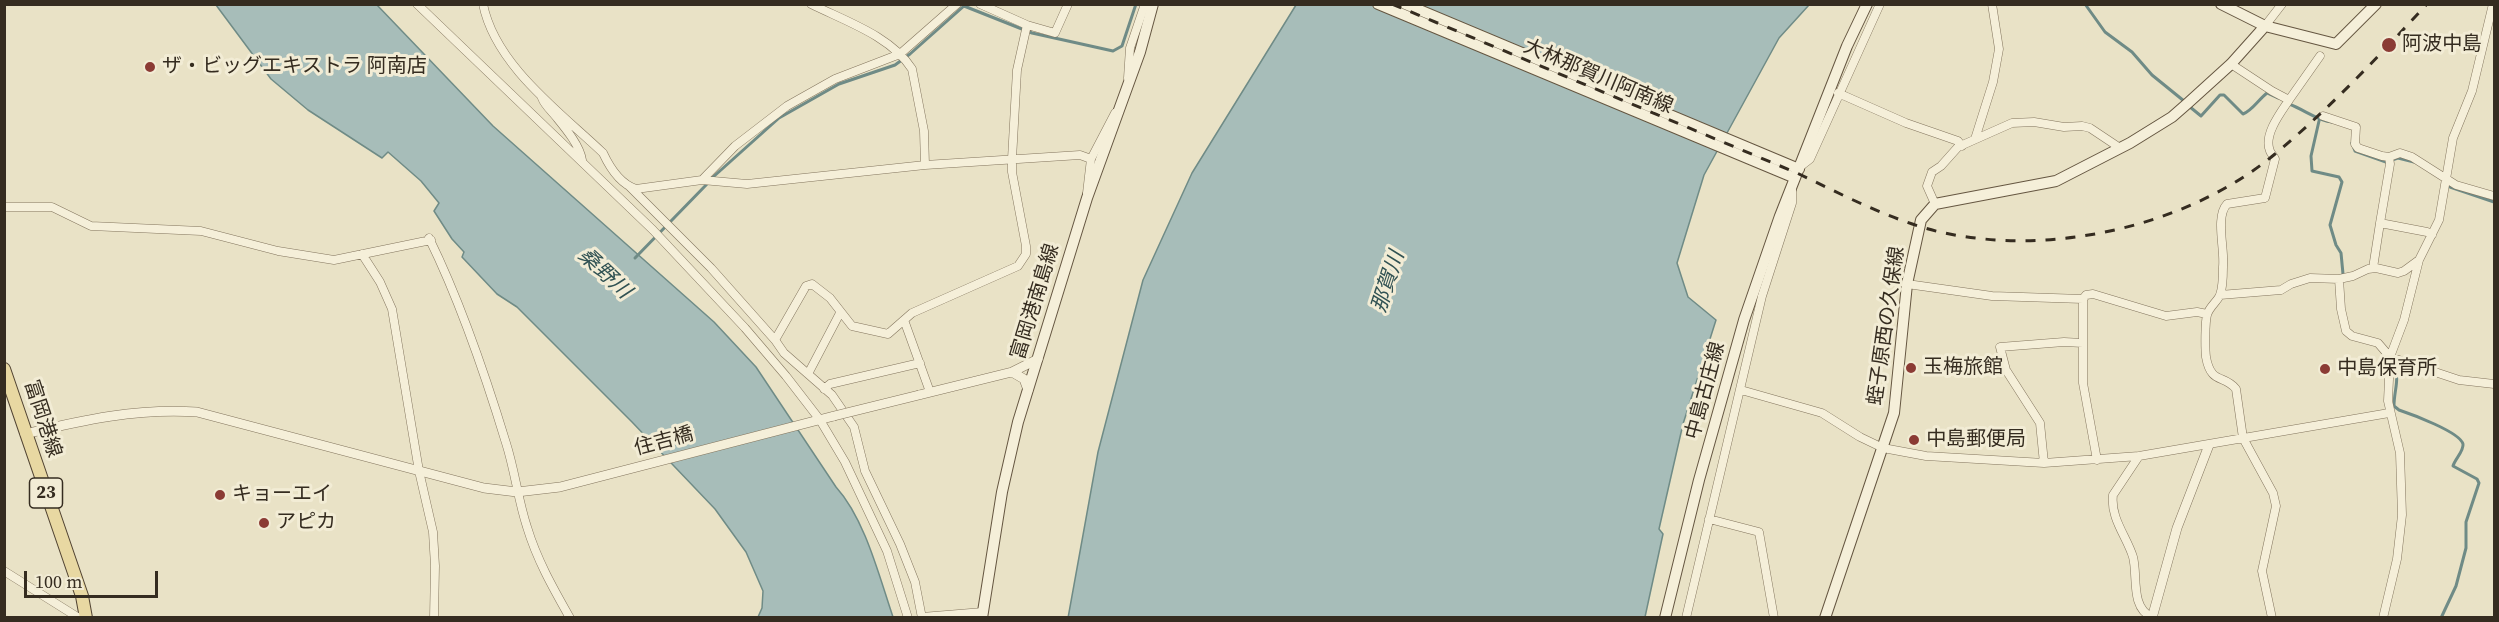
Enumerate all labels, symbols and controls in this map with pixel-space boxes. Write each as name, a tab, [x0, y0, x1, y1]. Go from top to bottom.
place label: 阿波中島	[2402, 33, 2482, 57]
street label: 大林那賀川阿南線	[1520, 35, 1676, 119]
marker: 阿波中島	[2380, 36, 2398, 54]
place label: ザ・ビッグエキストラ 阿南店	[162, 55, 427, 79]
marker: ザ・ビッグエキストラ 阿南店	[143, 60, 157, 74]
street label: 富岡港南島線	[1007, 241, 1065, 363]
water label: 桑野川	[572, 243, 636, 305]
street label: 蛭子原西の久保線	[1864, 245, 1910, 407]
water label: 那賀川	[1367, 248, 1411, 316]
street label: 中島古庄線	[1681, 340, 1731, 442]
place label: 玉梅旅館	[1923, 356, 2003, 380]
place label: 中島保育所	[2337, 357, 2437, 381]
marker: 玉梅旅館	[1904, 361, 1918, 375]
marker: 中島保育所	[2318, 362, 2332, 376]
street label: 富岡港線	[18, 377, 66, 461]
street label: 住吉橋	[632, 423, 696, 461]
place label: 中島郵便局	[1926, 428, 2026, 452]
marker: 中島郵便局	[1907, 433, 1921, 447]
road number: 23	[30, 478, 63, 508]
place label: キョーエイ	[232, 483, 332, 507]
marker: キョーエイ	[213, 488, 227, 502]
place label: アピカ	[276, 511, 336, 535]
marker: アピカ	[257, 516, 271, 530]
scale bar	[27, 559, 160, 597]
text: 100 m	[35, 569, 82, 594]

